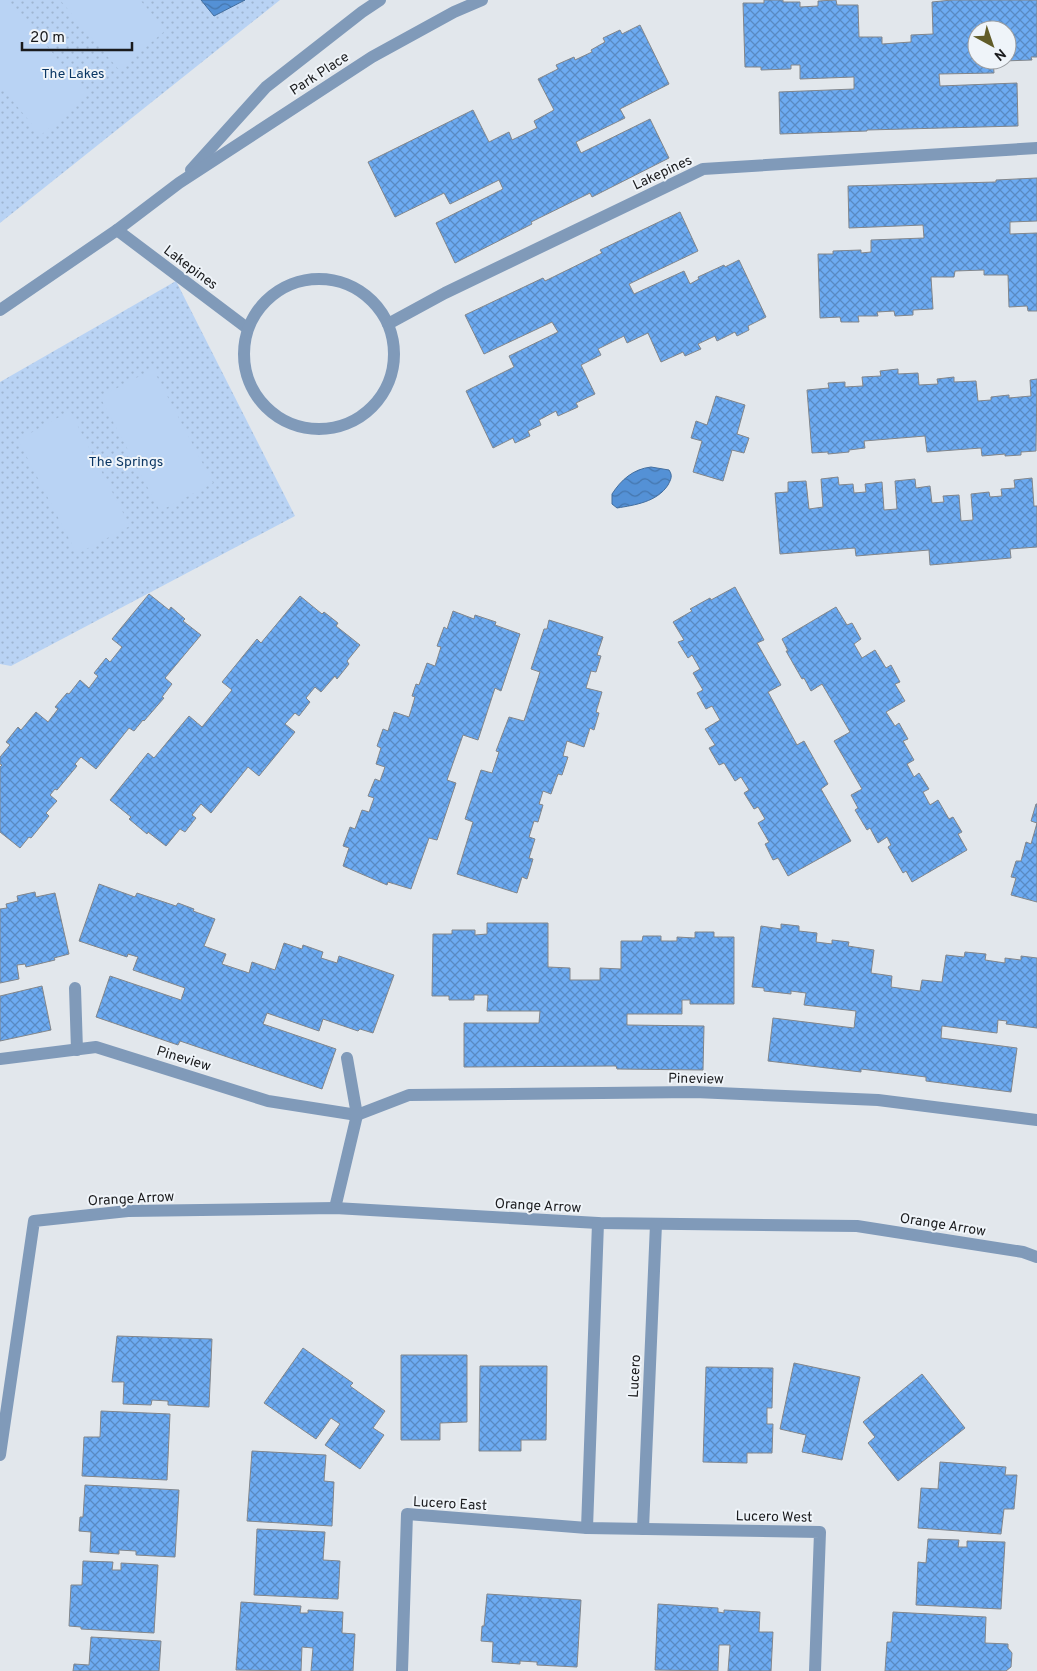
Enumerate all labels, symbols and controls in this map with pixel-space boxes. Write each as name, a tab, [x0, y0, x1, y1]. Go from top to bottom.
scale bar	[22, 20, 132, 52]
north arrow	[967, 20, 1017, 70]
text: 20 m	[30, 29, 65, 48]
text: N	[990, 44, 1009, 64]
street label: Park Place	[287, 49, 353, 100]
park label: The Lakes	[41, 66, 105, 83]
street label: Lakepines	[630, 152, 695, 194]
street label: Lakepines	[160, 242, 221, 294]
park label: The Springs	[89, 454, 163, 471]
street label: Pineview	[154, 1043, 213, 1076]
street label: Pineview	[668, 1071, 724, 1088]
street label: Orange Arrow	[87, 1189, 175, 1210]
street label: Orange Arrow	[494, 1196, 582, 1217]
street label: Orange Arrow	[899, 1210, 987, 1241]
street label: Lucero	[626, 1354, 645, 1398]
street label: Lucero East	[413, 1494, 487, 1515]
street label: Lucero West	[735, 1508, 813, 1527]

